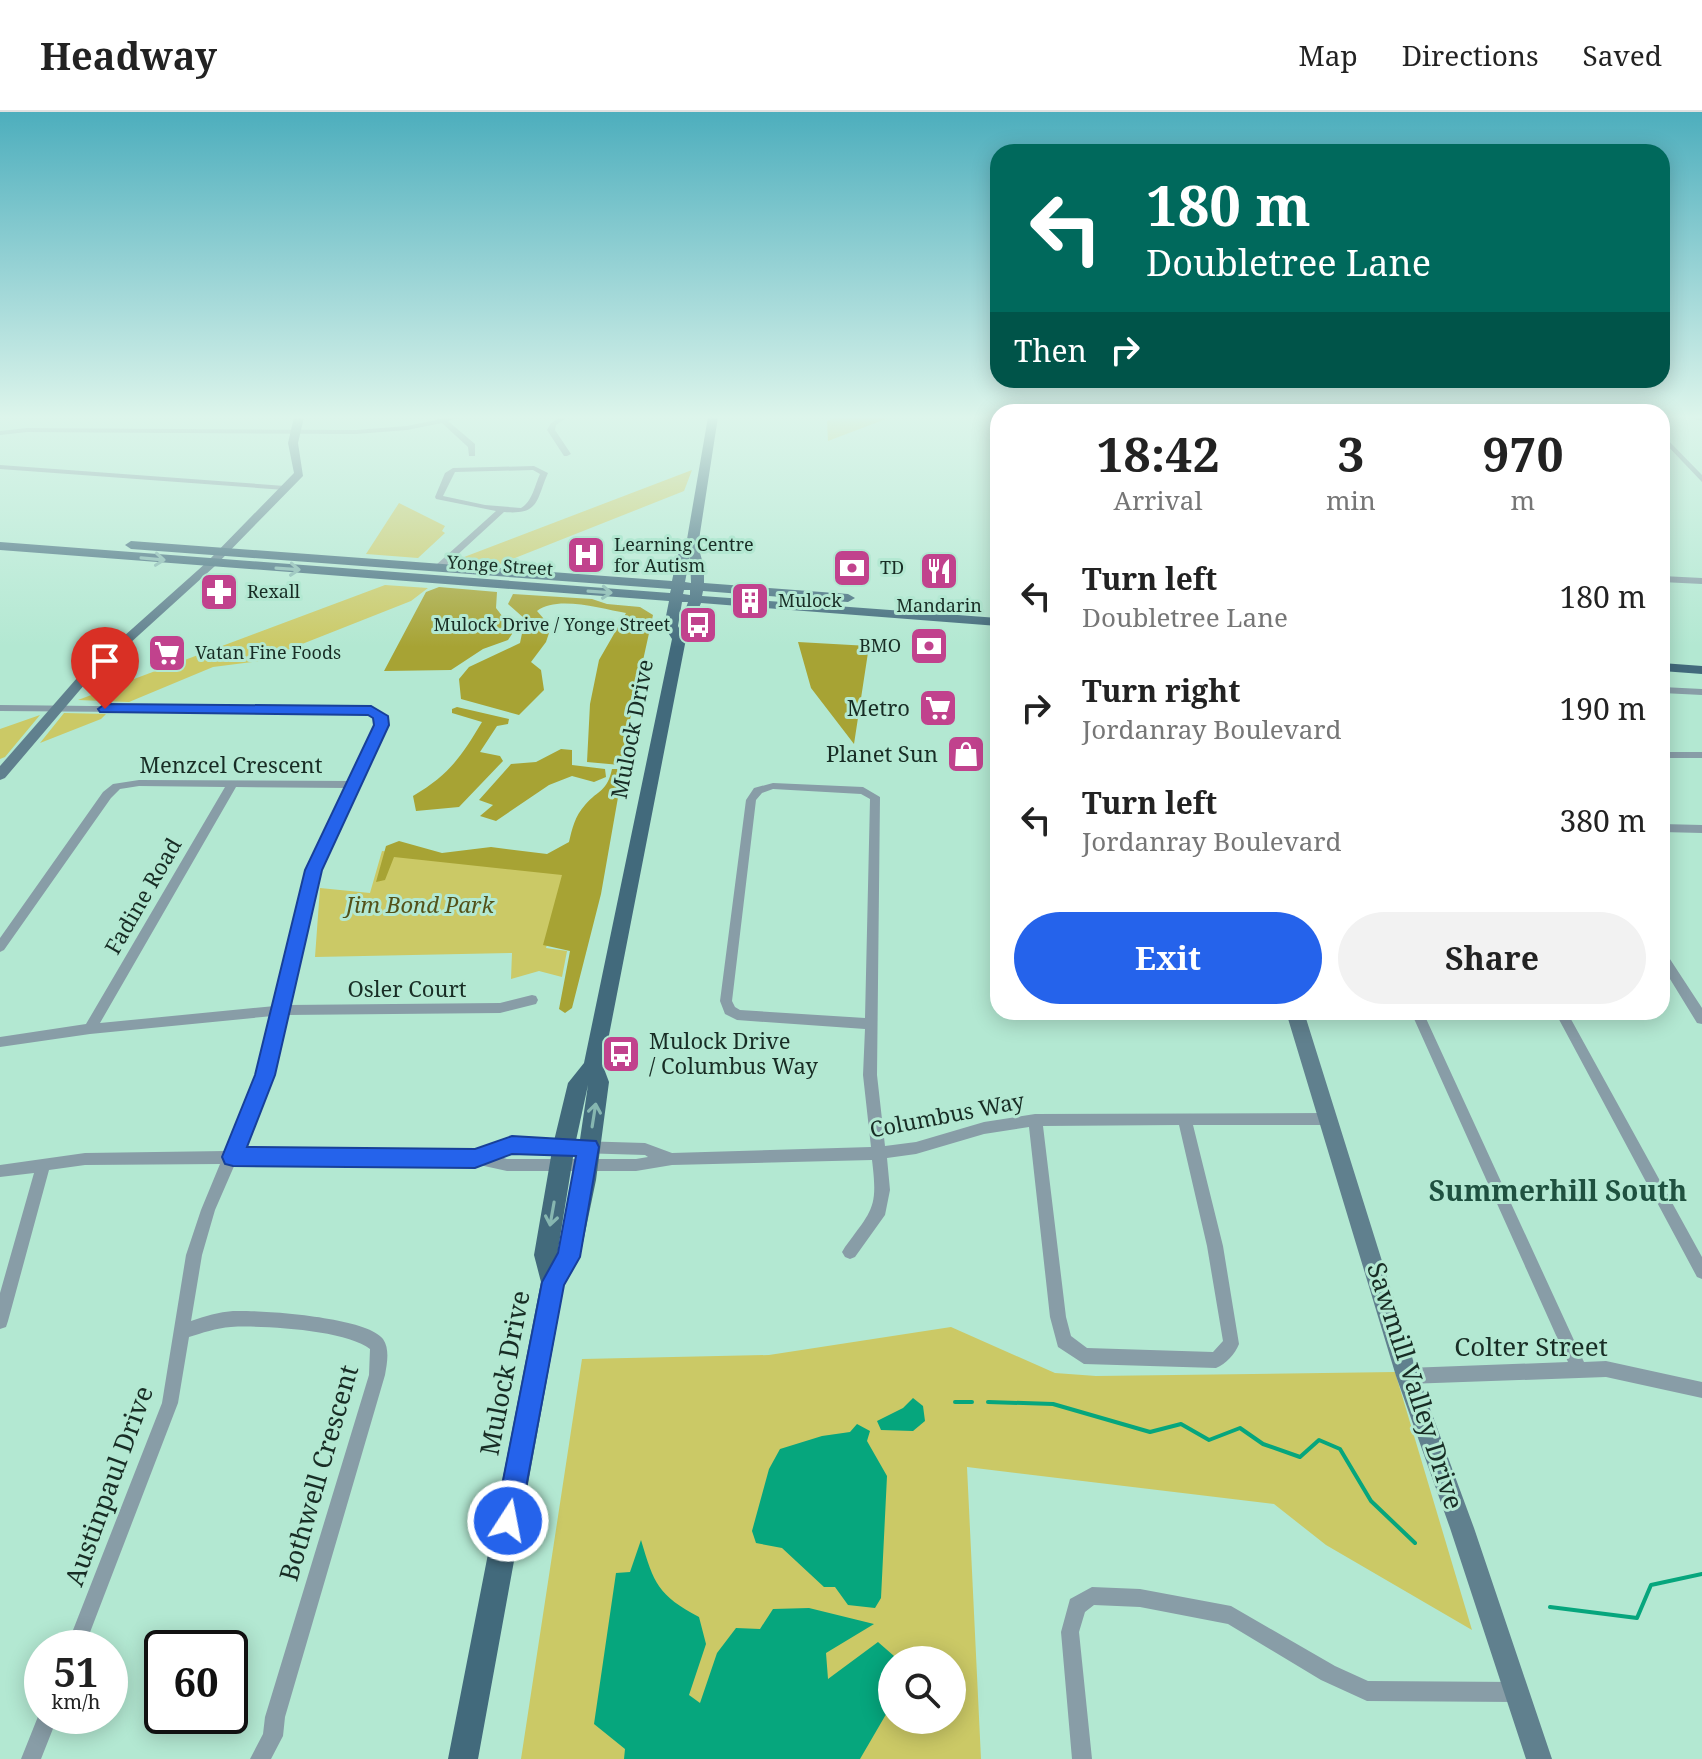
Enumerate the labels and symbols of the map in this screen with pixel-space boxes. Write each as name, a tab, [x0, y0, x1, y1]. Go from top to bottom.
place label: Learning Centre for Autism	[614, 532, 754, 577]
hospital icon: Learning Centre for Autism	[565, 534, 607, 576]
bank icon: TD	[831, 547, 873, 589]
street label: Yonge Street	[445, 549, 554, 581]
restaurant icon: Mandarin	[918, 550, 960, 592]
one-way arrow	[139, 551, 166, 566]
place label: TD	[880, 555, 904, 579]
one-way arrow	[274, 562, 301, 577]
pharmacy icon: Rexall	[198, 571, 240, 613]
place label: Rexall	[247, 579, 301, 603]
building icon: Mulock	[729, 580, 771, 622]
one-way arrow	[586, 585, 613, 600]
place label: Mulock	[778, 588, 842, 612]
place label: Mandarin	[896, 593, 982, 617]
bus stop icon: Mulock Drive / Yonge Street	[677, 604, 719, 646]
place label: Mulock Drive / Yonge Street	[434, 612, 670, 636]
bank icon: BMO	[908, 625, 950, 667]
pin	[71, 627, 139, 709]
supermarket icon: Vatan Fine Foods	[146, 632, 188, 674]
place label: BMO	[859, 633, 901, 657]
place label: Vatan Fine Foods	[195, 640, 341, 664]
street label: Mulock Drive	[603, 657, 659, 801]
supermarket icon: Metro	[917, 687, 959, 729]
place label: Metro	[847, 692, 910, 722]
shop icon: Planet Sun	[945, 733, 987, 775]
place label: Planet Sun	[826, 738, 938, 768]
street label: Menzcel Crescent	[139, 749, 323, 779]
street label: Fadine Road	[97, 831, 188, 959]
park label: Jim Bond Park	[342, 889, 495, 919]
street label: Osler Court	[347, 973, 467, 1003]
place label: Mulock Drive / Columbus Way	[649, 1025, 818, 1080]
bus stop icon: Mulock Drive / Columbus Way	[600, 1033, 642, 1075]
street label: Columbus Way	[867, 1084, 1027, 1144]
one-way arrow	[587, 1103, 602, 1129]
district label: Summerhill South	[1429, 1171, 1687, 1209]
one-way arrow	[544, 1201, 559, 1226]
street label: Sawmill Valley Drive	[1359, 1258, 1473, 1514]
street label: Mulock Drive	[470, 1287, 538, 1458]
street label: Colter Street	[1454, 1328, 1608, 1364]
street label: Bothwell Crescent	[270, 1360, 366, 1585]
street label: Austinpaul Drive	[55, 1381, 161, 1591]
position arrow	[466, 1479, 550, 1563]
speed limit sign: 60	[144, 1630, 248, 1734]

